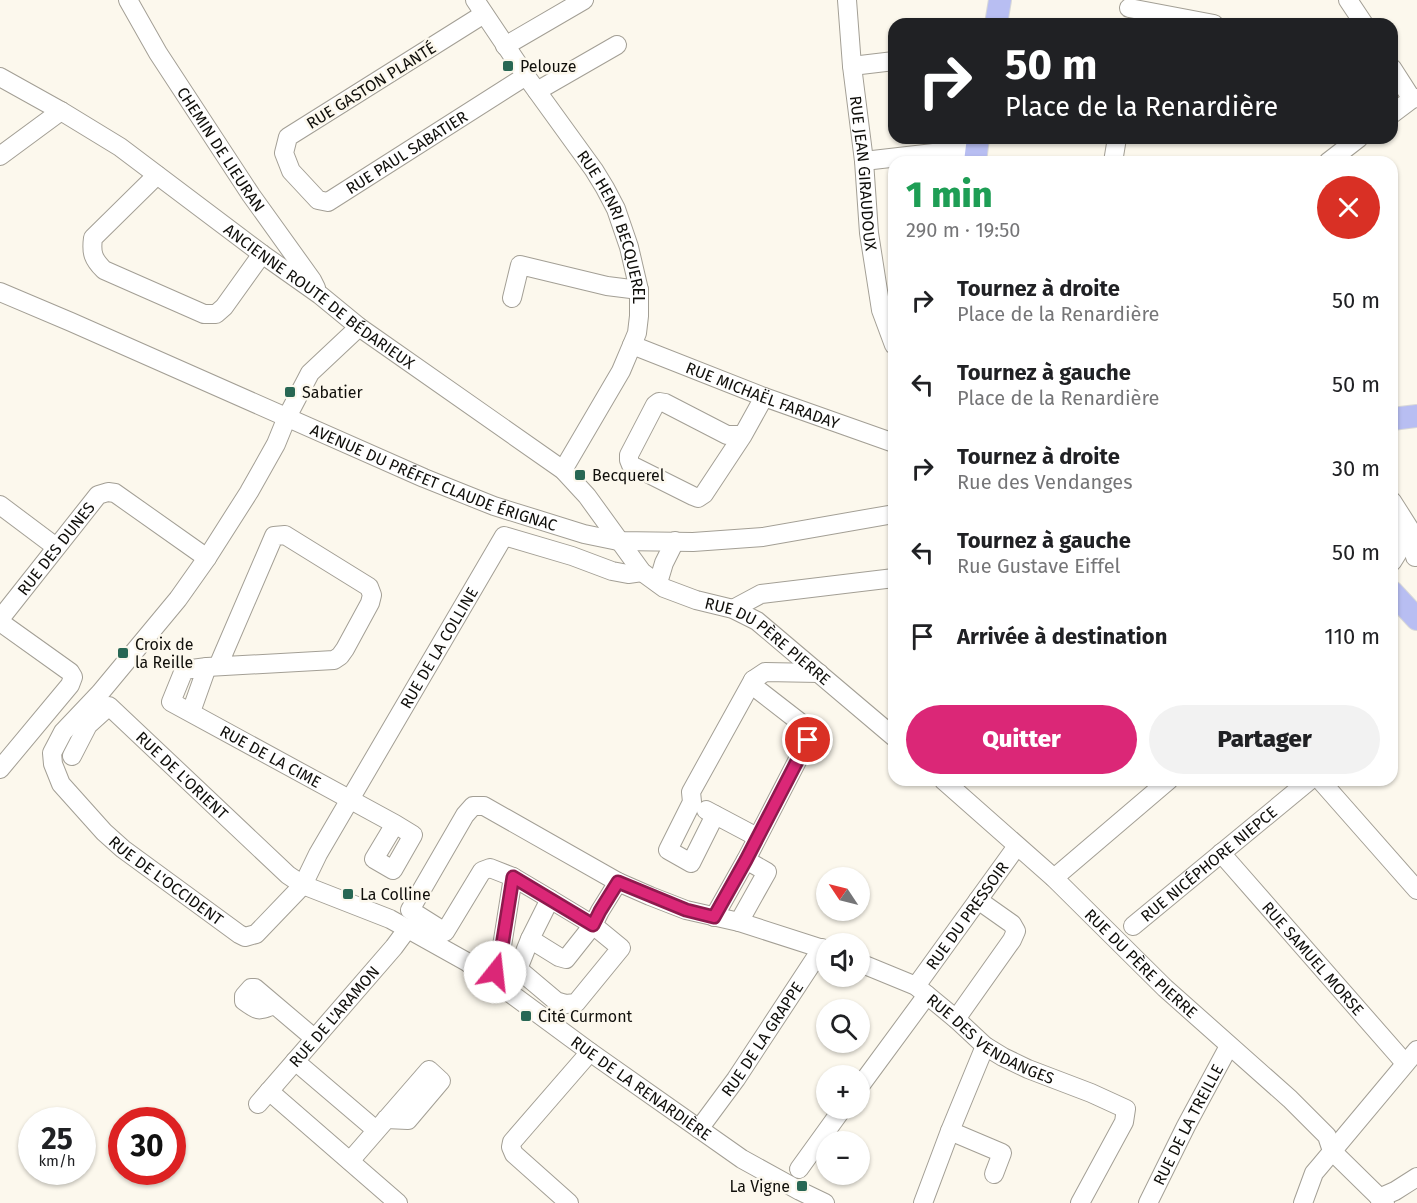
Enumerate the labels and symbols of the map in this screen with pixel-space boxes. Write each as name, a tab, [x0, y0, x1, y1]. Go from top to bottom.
street label: RUE GASTON PLANTÉ	[303, 37, 439, 133]
place label: Pelouze	[520, 57, 576, 76]
marker: Pelouze	[501, 59, 515, 73]
street label: CHEMIN DE LIEURAN	[173, 83, 269, 216]
street label: RUE JEAN GIRAUDOUX	[846, 95, 881, 252]
street label: RUE PAUL SABATIER	[342, 107, 471, 198]
street label: RUE HENRI BECQUEREL	[573, 147, 648, 304]
street label: ANCIENNE ROUTE DE BÉDARIEUX	[220, 220, 418, 373]
street label: RUE MICHAËL FARADAY	[683, 358, 842, 433]
place label: Sabatier	[302, 383, 363, 402]
marker: Sabatier	[283, 385, 297, 399]
street label: AVENUE DU PRÉFET CLAUDE ÉRIGNAC	[307, 420, 559, 535]
place label: Becquerel	[592, 466, 665, 485]
marker: Becquerel	[573, 468, 587, 482]
street label: RUE DES DUNES	[14, 498, 99, 599]
street label: RUE DE LA COLLINE	[396, 584, 482, 712]
street label: RUE DU PÈRE PIERRE	[703, 594, 834, 689]
place label: Croix de la Reille	[135, 635, 194, 672]
marker: Croix de la Reille	[116, 646, 130, 660]
pin	[782, 714, 833, 765]
street label: RUE DE LA CIME	[217, 722, 324, 792]
street label: RUE DE L'ORIENT	[132, 728, 232, 824]
street label: RUE NICÉPHORE NIEPCE	[1137, 802, 1281, 926]
street label: RUE DE L'OCCIDENT	[105, 832, 227, 930]
street label: RUE DU PRESSOIR	[922, 858, 1013, 973]
north arrow	[816, 867, 870, 921]
place label: La Colline	[360, 885, 431, 904]
marker: La Colline	[341, 887, 355, 901]
street label: RUE SAMUEL MORSE	[1258, 898, 1368, 1019]
street label: RUE DU PÈRE PIERRE	[1081, 905, 1201, 1022]
position arrow	[463, 940, 527, 1004]
street label: RUE DE L'ARAMON	[285, 962, 383, 1071]
street label: RUE DE LA GRAPPE	[717, 978, 807, 1100]
street label: RUE DES VENDANGES	[923, 990, 1057, 1088]
place label: Cité Curmont	[538, 1007, 633, 1026]
marker: Cité Curmont	[519, 1009, 533, 1023]
street label: RUE DE LA RENARDIÈRE	[567, 1032, 715, 1144]
street label: RUE DE LA TREILLE	[1149, 1061, 1227, 1188]
speed limit sign: 30	[108, 1107, 186, 1185]
place label: La Vigne	[729, 1177, 790, 1196]
marker: La Vigne	[795, 1179, 809, 1193]

